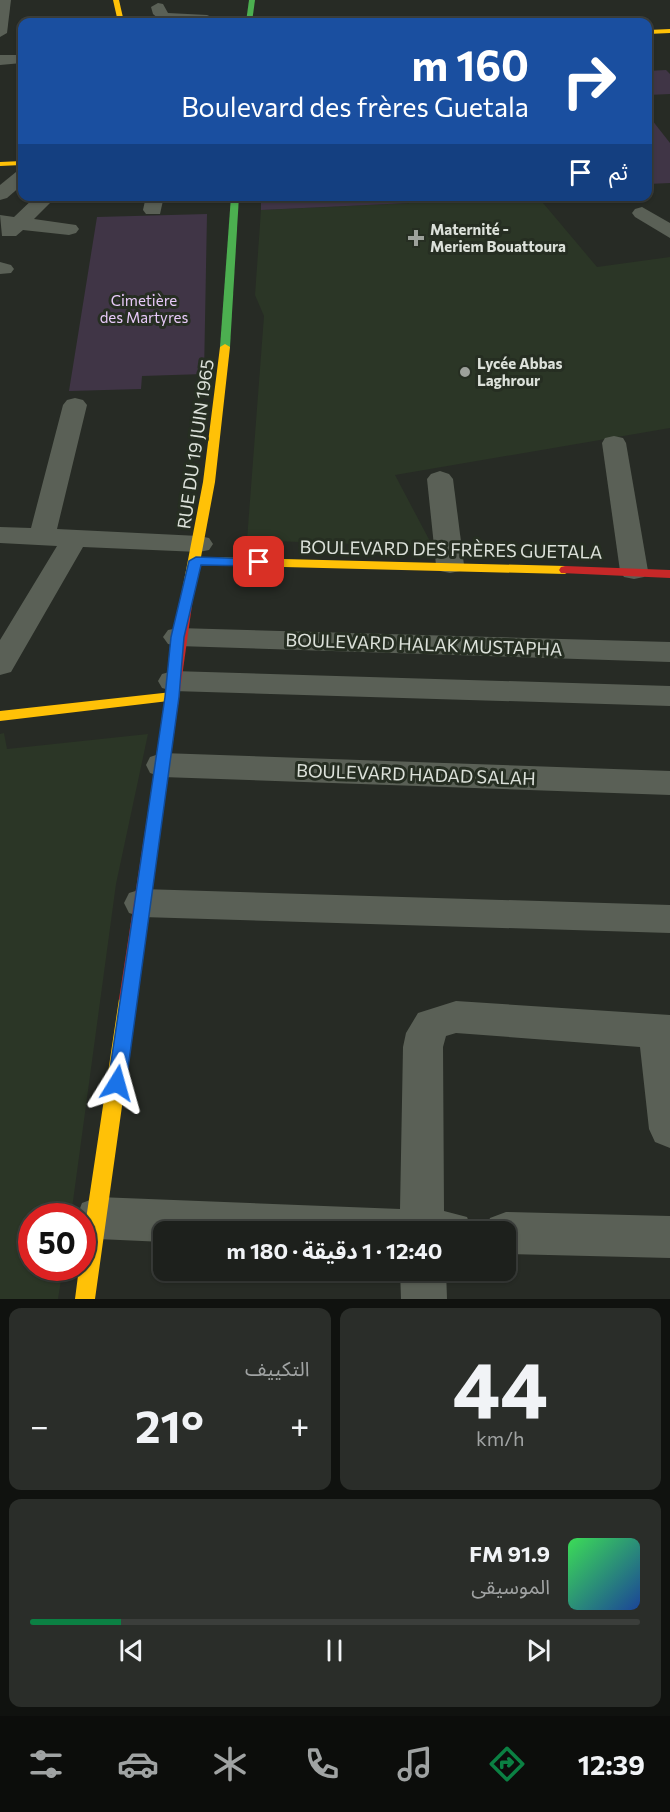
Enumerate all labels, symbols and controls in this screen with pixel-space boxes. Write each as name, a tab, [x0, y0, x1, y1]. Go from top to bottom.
text: 160 m	[411, 38, 529, 90]
icon: right	[550, 42, 628, 120]
text: Boulevard des frères Guetala	[181, 90, 529, 123]
icon: arrive	[564, 156, 597, 189]
text: ثم	[609, 158, 628, 185]
place label: Maternité - Meriem Bouattoura	[430, 220, 566, 255]
marker: Maternité - Meriem Bouattoura	[407, 229, 425, 247]
park label: Cimetière des Martyres	[100, 291, 189, 326]
place label: Lycée Abbas Laghrour	[477, 354, 562, 389]
street label: RUE DU 19 JUIN 1965	[172, 358, 218, 530]
marker: Lycée Abbas Laghrour	[458, 365, 472, 379]
street label: BOULEVARD DES FRÈRES GUETALA	[300, 535, 602, 563]
pin	[233, 536, 284, 587]
icon: arrive	[242, 545, 275, 578]
street label: BOULEVARD HALAK MUSTAPHA	[285, 628, 563, 660]
street label: BOULEVARD HADAD SALAH	[296, 759, 536, 789]
position arrow	[85, 1051, 149, 1115]
speed limit sign: 50	[18, 1203, 96, 1281]
text: 12:40 · 1 دقيقة · 180 m	[227, 1237, 443, 1264]
text: 44	[452, 1339, 548, 1434]
text: التكييف	[245, 1356, 310, 1380]
text: 21°	[135, 1397, 204, 1452]
text: −	[30, 1404, 49, 1445]
text: +	[290, 1404, 310, 1445]
text: km/h	[476, 1426, 525, 1450]
text: 91.9 FM	[469, 1540, 550, 1567]
text: الموسيقى	[471, 1574, 550, 1598]
icon: previous	[115, 1634, 148, 1667]
icon: pause	[318, 1634, 351, 1667]
icon: next	[522, 1634, 555, 1667]
icon: filters	[25, 1743, 67, 1785]
icon: car	[117, 1743, 159, 1785]
icon: climate	[209, 1743, 251, 1785]
icon: phone	[301, 1743, 343, 1785]
icon: music	[394, 1743, 436, 1785]
icon: directions	[486, 1743, 528, 1785]
text: 12:39	[578, 1748, 645, 1781]

